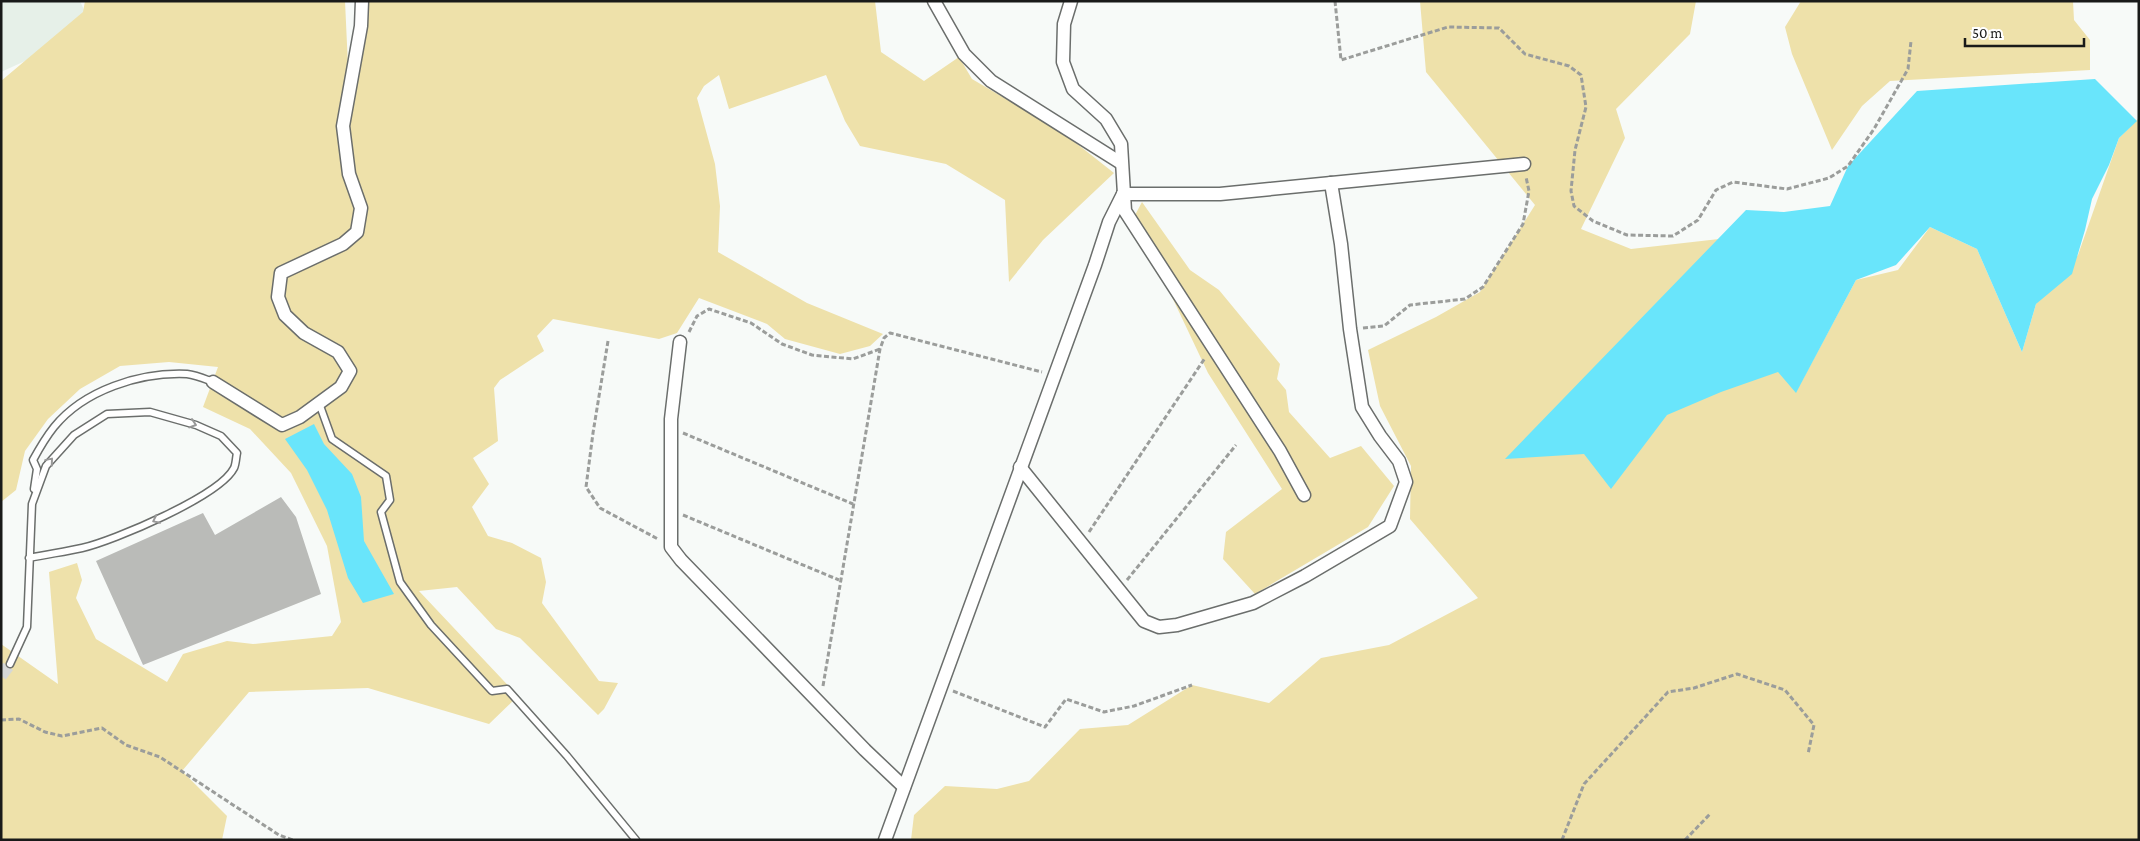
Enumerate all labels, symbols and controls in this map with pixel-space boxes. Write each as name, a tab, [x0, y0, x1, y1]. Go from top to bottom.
scale bar	[1965, 15, 2084, 47]
text: 50 m	[1972, 25, 2002, 41]
one-way arrow	[189, 419, 197, 429]
one-way arrow	[45, 458, 53, 467]
one-way arrow	[152, 513, 161, 524]

